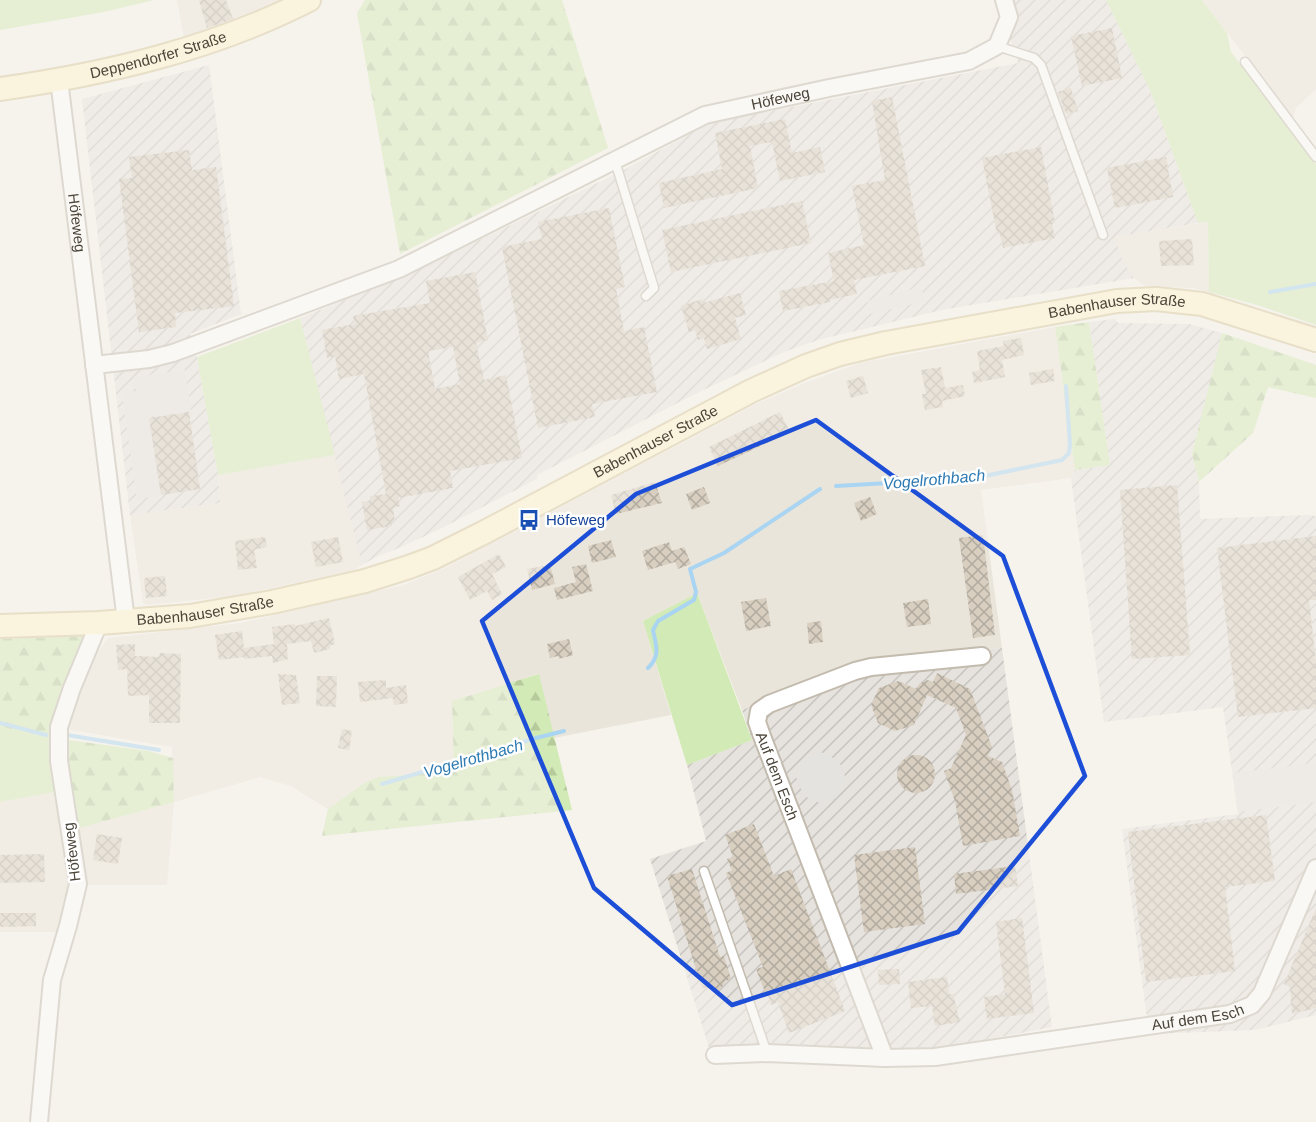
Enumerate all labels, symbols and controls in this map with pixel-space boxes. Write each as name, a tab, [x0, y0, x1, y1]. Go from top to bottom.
street label: Deppendorfer Straße	[88, 27, 229, 81]
street label: Höfeweg	[750, 83, 811, 113]
street label: Höfeweg	[65, 192, 89, 253]
street label: Babenhauser Straße	[1047, 290, 1187, 321]
street label: Babenhauser Straße	[590, 401, 721, 481]
water label: Vogelrothbach	[882, 467, 986, 492]
bus stop icon: Höfeweg	[517, 508, 541, 532]
place label: Höfeweg	[546, 511, 605, 528]
street label: Babenhauser Straße	[136, 593, 275, 628]
street label: Auf dem Esch	[753, 729, 802, 822]
water label: Vogelrothbach	[421, 736, 525, 781]
street label: Höfeweg	[59, 822, 84, 882]
street label: Auf dem Esch	[1151, 1000, 1246, 1033]

